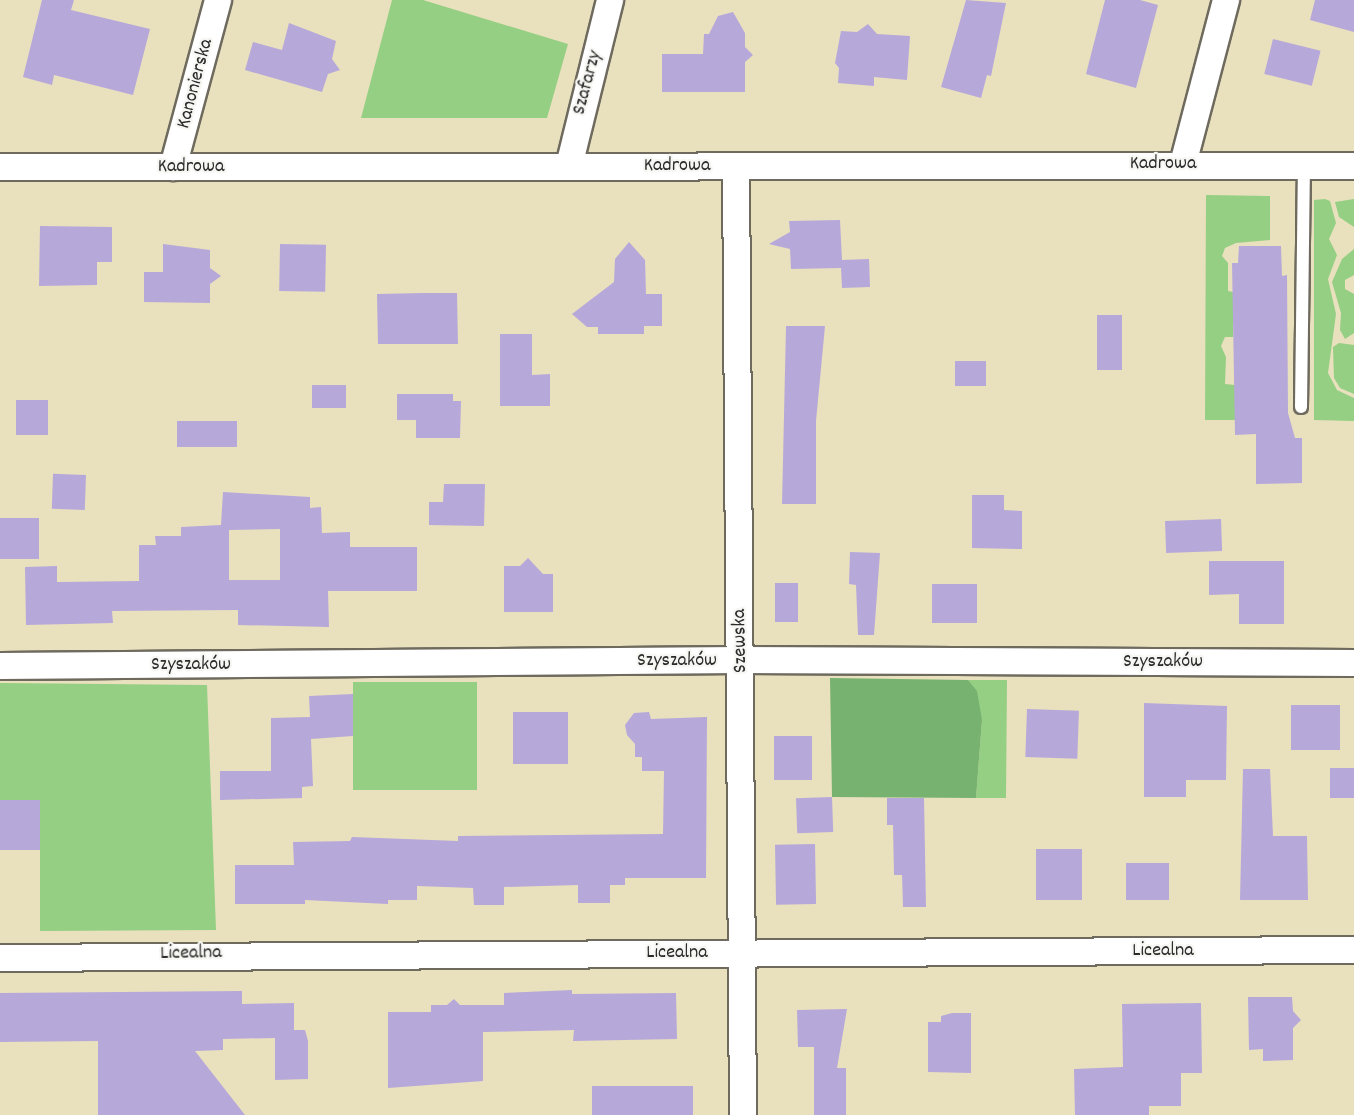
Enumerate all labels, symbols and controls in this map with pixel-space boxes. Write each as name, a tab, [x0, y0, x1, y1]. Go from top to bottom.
street label: Kanonierska	[173, 37, 219, 131]
street label: Szafarzy	[568, 48, 608, 118]
street label: Kadrowa	[1130, 152, 1196, 176]
street label: Kadrowa	[644, 154, 710, 178]
street label: Kadrowa	[158, 155, 224, 179]
street label: Szewska	[728, 609, 754, 673]
street label: Szyszaków	[637, 649, 717, 673]
street label: Szyszaków	[1123, 650, 1203, 674]
street label: Szyszaków	[151, 653, 231, 677]
street label: Licealna	[1132, 939, 1194, 963]
street label: Licealna	[160, 941, 222, 967]
street label: Licealna	[646, 941, 708, 965]

